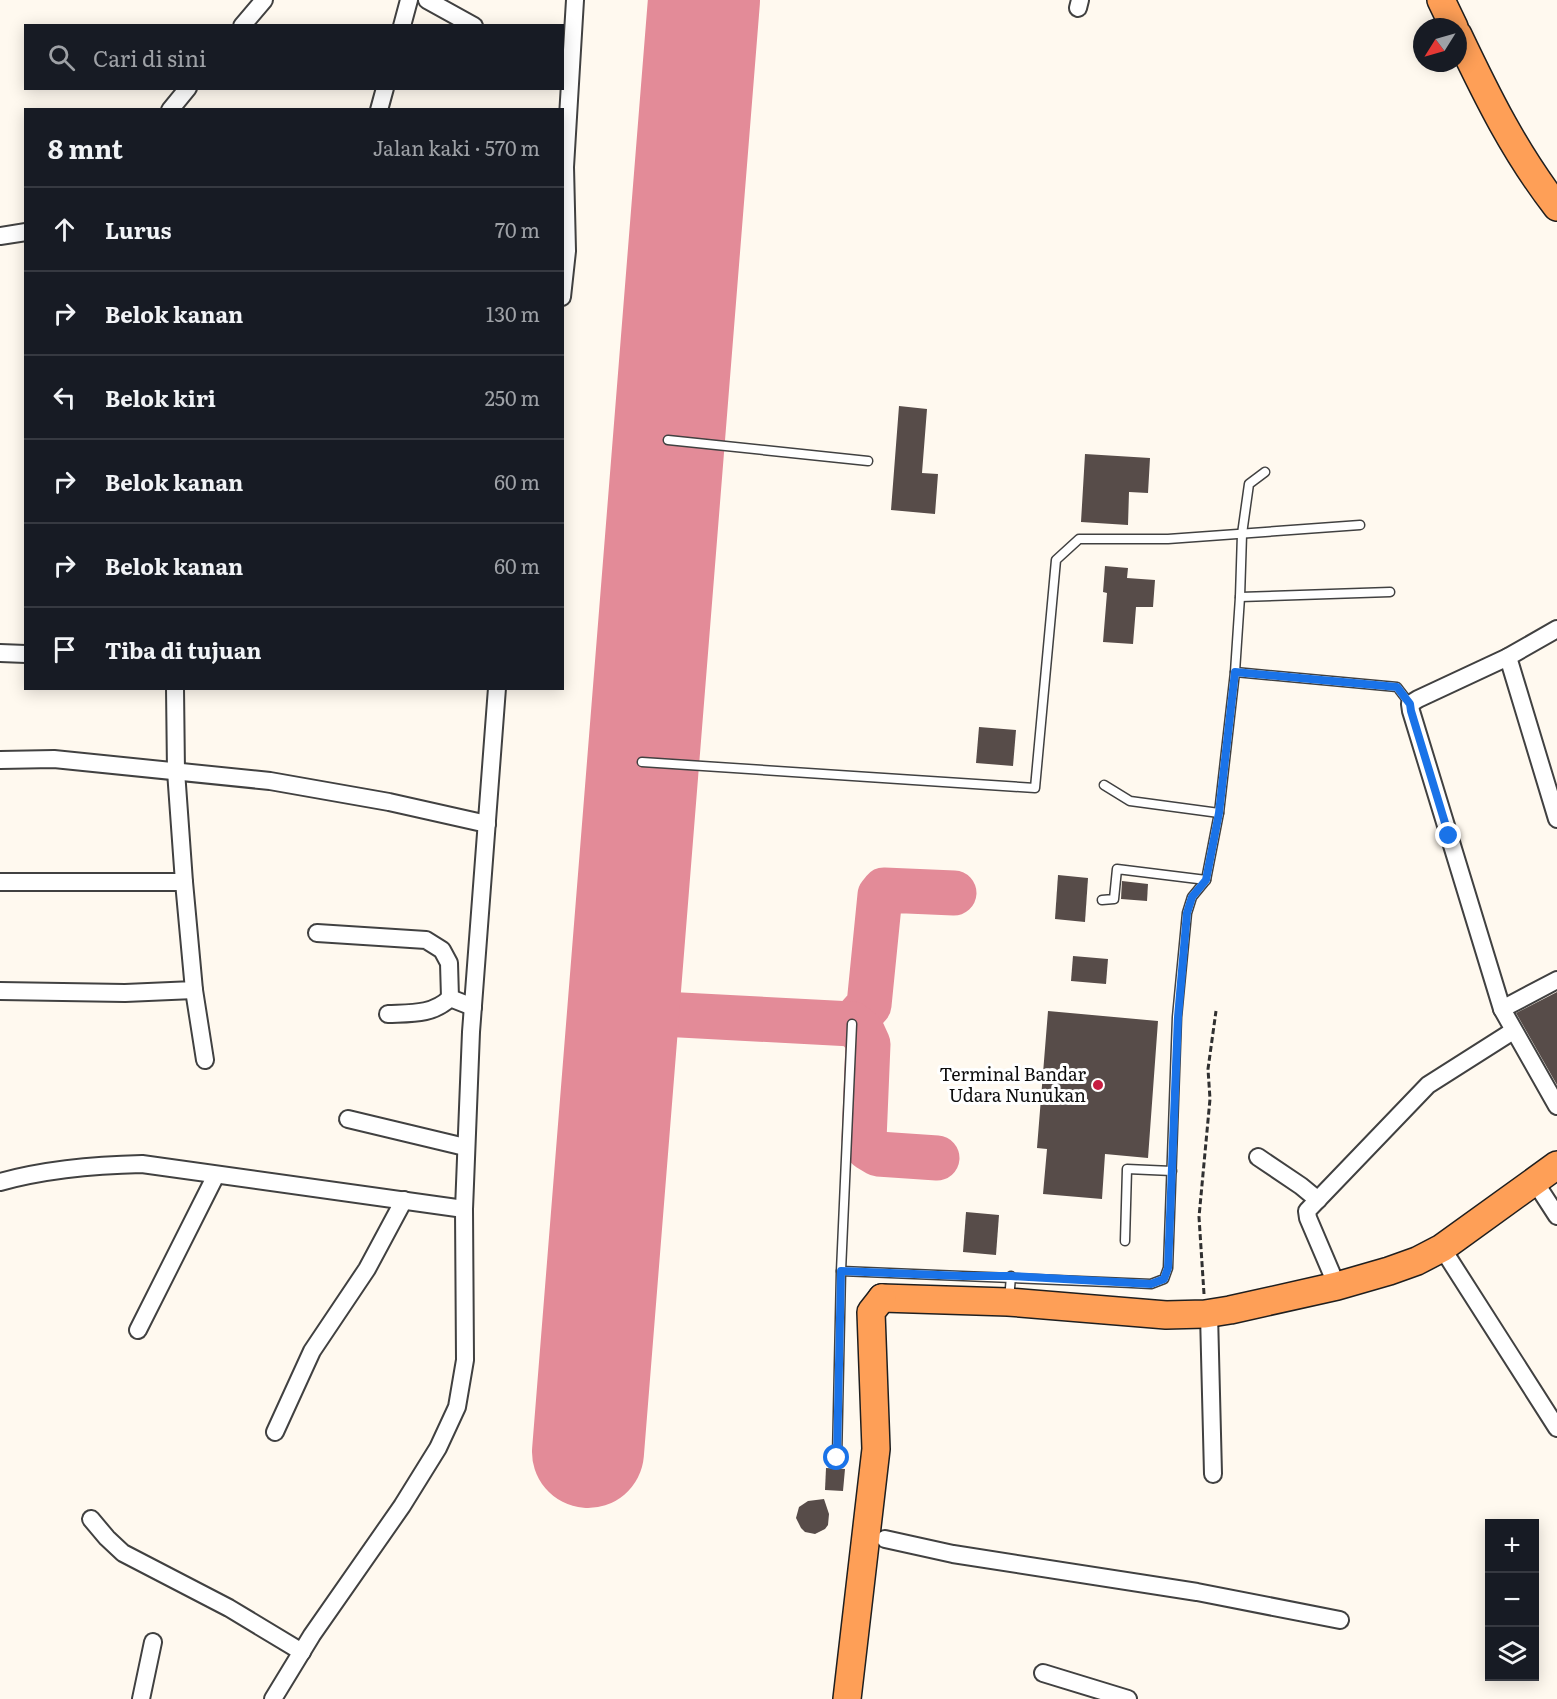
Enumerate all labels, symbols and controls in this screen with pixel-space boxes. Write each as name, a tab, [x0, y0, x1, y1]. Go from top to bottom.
north arrow	[1413, 18, 1467, 72]
search box	[24, 24, 564, 90]
icon: search	[45, 41, 78, 74]
text: Cari di sini	[93, 41, 206, 74]
text: 8 mnt	[48, 128, 123, 167]
text: Jalan kaki · 570 m	[373, 132, 540, 162]
icon: ahead	[48, 213, 81, 246]
text: Lurus	[105, 213, 172, 246]
text: 70 m	[495, 214, 540, 244]
icon: right	[48, 297, 81, 330]
text: Belok kanan	[105, 297, 243, 330]
text: 130 m	[486, 298, 540, 328]
icon: left	[48, 381, 81, 414]
text: Belok kiri	[105, 381, 216, 414]
text: 250 m	[485, 382, 540, 412]
icon: right	[48, 465, 81, 498]
text: Belok kanan	[105, 465, 243, 498]
text: 60 m	[494, 466, 540, 496]
icon: right	[48, 549, 81, 582]
text: Belok kanan	[105, 549, 243, 582]
text: 60 m	[494, 550, 540, 580]
icon: arrive	[48, 633, 81, 666]
text: Tiba di tujuan	[105, 633, 261, 666]
route end	[1435, 822, 1461, 848]
place label: Terminal Bandar Udara Nunukan	[939, 1060, 1086, 1108]
marker: Terminal Bandar Udara Nunukan	[1091, 1078, 1105, 1092]
route start	[823, 1444, 849, 1470]
map controls	[1485, 1519, 1539, 1681]
button: +	[1485, 1519, 1539, 1573]
button: −	[1485, 1573, 1539, 1627]
button: layers	[1485, 1627, 1539, 1681]

